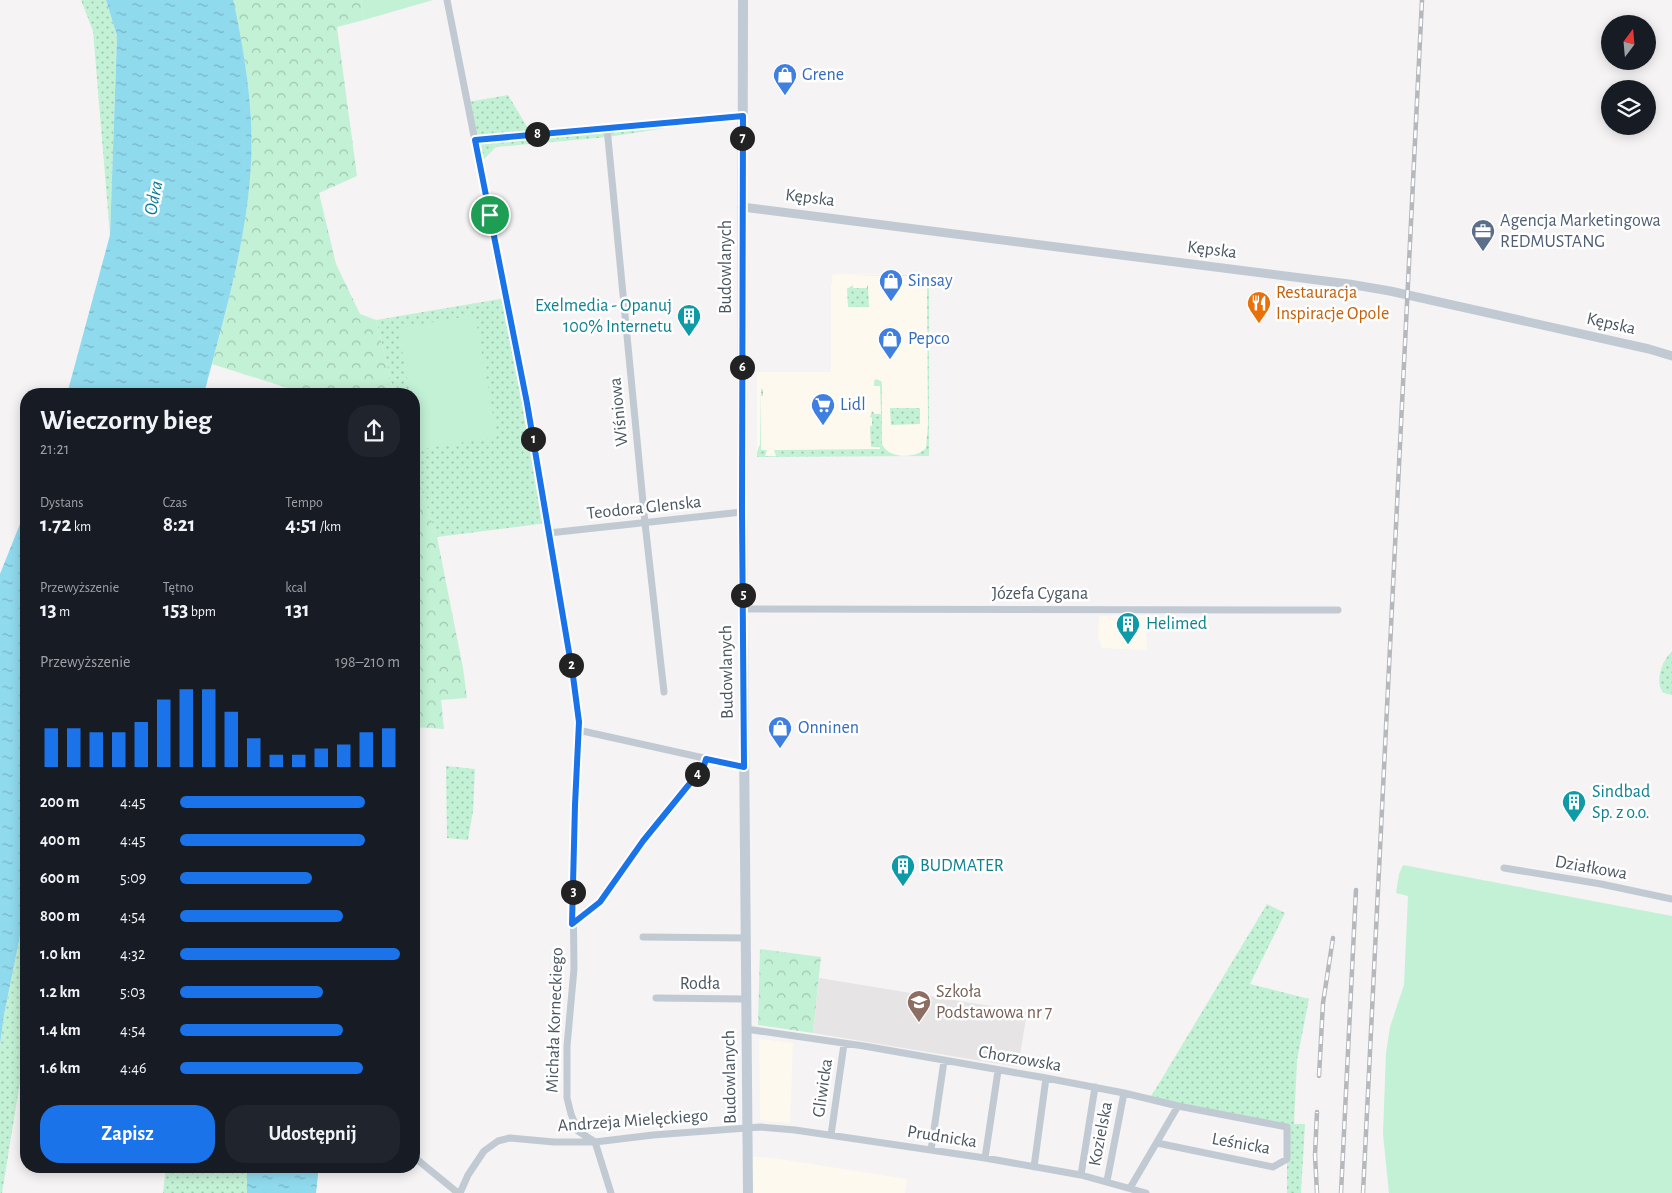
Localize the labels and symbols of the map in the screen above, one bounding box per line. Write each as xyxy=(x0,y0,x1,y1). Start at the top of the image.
north arrow xyxy=(1601,15,1656,70)
shop icon: Grene xyxy=(772,62,798,96)
place label: Grene xyxy=(802,66,844,84)
pin: 8 xyxy=(524,122,550,146)
pin: 7 xyxy=(730,126,754,150)
water label: Odra xyxy=(141,179,167,217)
street label: Kępska xyxy=(784,186,836,210)
pin xyxy=(469,194,511,236)
place label: Agencja Marketingowa REDMUSTANG xyxy=(1500,212,1661,251)
office icon: Agencja Marketingowa REDMUSTANG xyxy=(1470,218,1496,252)
street label: Budowlanych xyxy=(717,220,735,314)
street label: Kępska xyxy=(1186,238,1238,262)
shop icon: Sinsay xyxy=(878,268,904,302)
place label: Sinsay xyxy=(908,272,953,290)
place label: Restauracja Inspiracje Opole xyxy=(1276,284,1389,323)
restaurant icon: Restauracja Inspiracje Opole xyxy=(1246,290,1272,324)
place label: Exelmedia - Opanuj 100% Internetu xyxy=(535,297,672,336)
building icon: Exelmedia - Opanuj 100% Internetu xyxy=(676,303,702,337)
street label: Kępska xyxy=(1585,310,1637,338)
shop icon: Pepco xyxy=(877,326,903,360)
place label: Pepco xyxy=(908,330,950,348)
pin: 6 xyxy=(730,354,754,380)
street label: Wiśniowa xyxy=(606,377,632,447)
supermarket icon: Lidl xyxy=(810,392,836,426)
place label: Lidl xyxy=(840,396,866,414)
pin: 1 xyxy=(520,426,546,452)
street label: Teodora Glenska xyxy=(586,493,702,523)
pin: 5 xyxy=(730,582,756,608)
street label: Józefa Cygana xyxy=(992,585,1088,603)
building icon: Helimed xyxy=(1115,611,1141,645)
place label: Helimed xyxy=(1146,615,1207,633)
street label: Budowlanych xyxy=(717,625,737,719)
pin: 2 xyxy=(558,652,584,678)
shop icon: Onninen xyxy=(767,715,793,749)
place label: Onninen xyxy=(798,719,859,737)
pin: 4 xyxy=(684,762,710,786)
place label: Sindbad Sp. z o.o. xyxy=(1592,783,1650,822)
building icon: Sindbad Sp. z o.o. xyxy=(1561,789,1587,823)
building icon: BUDMATER xyxy=(890,853,916,887)
street label: Działkowa xyxy=(1553,853,1629,883)
place label: BUDMATER xyxy=(920,857,1004,875)
pin: 3 xyxy=(560,880,586,904)
street label: Michała Korneckiego xyxy=(543,947,567,1093)
street label: Rodła xyxy=(680,975,720,993)
place label: Szkoła Podstawowa nr 7 xyxy=(936,983,1052,1022)
school or university icon: Szkoła Podstawowa nr 7 xyxy=(906,989,932,1023)
street label: Budowlanych xyxy=(720,1030,740,1124)
street label: Chorzowska xyxy=(977,1043,1063,1075)
street label: Gliwicka xyxy=(810,1058,836,1118)
street label: Kozielska xyxy=(1086,1100,1116,1168)
street label: Andrzeja Mielęckiego xyxy=(557,1107,709,1135)
street label: Prudnicka xyxy=(906,1123,978,1151)
street label: Leśnicka xyxy=(1210,1130,1272,1158)

